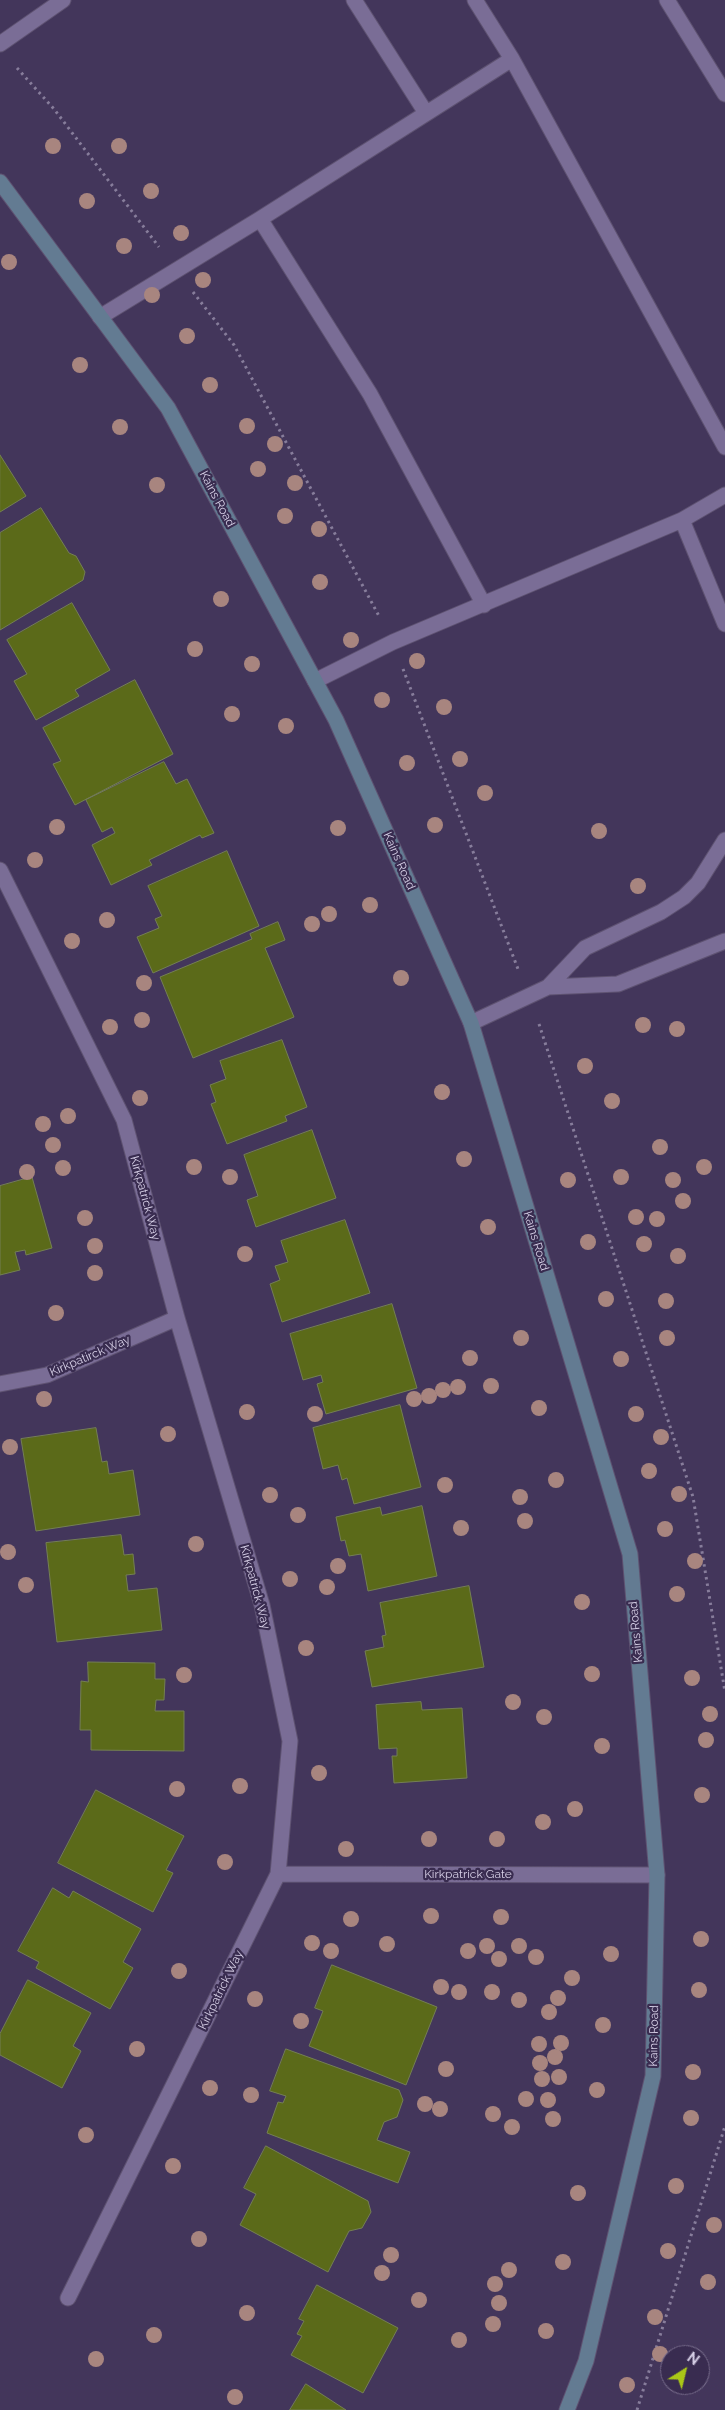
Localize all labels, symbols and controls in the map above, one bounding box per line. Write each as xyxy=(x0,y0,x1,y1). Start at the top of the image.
street label: Kains Road xyxy=(196,468,238,530)
street label: Kains Road xyxy=(380,830,418,892)
street label: Kirkpatrick Way xyxy=(127,1154,163,1242)
street label: Kains Road xyxy=(520,1209,552,1273)
street label: Kirkpatirck Way xyxy=(47,1333,133,1379)
street label: Kirkpatrick Way xyxy=(237,1543,273,1631)
street label: Kains Road xyxy=(626,1601,646,1663)
street label: Kirkpatrick Gate xyxy=(424,1867,512,1881)
street label: Kirkpatrick Way xyxy=(196,1948,246,2032)
street label: Kains Road xyxy=(646,2005,662,2067)
north arrow xyxy=(660,2345,710,2395)
text: N xyxy=(684,2349,702,2368)

